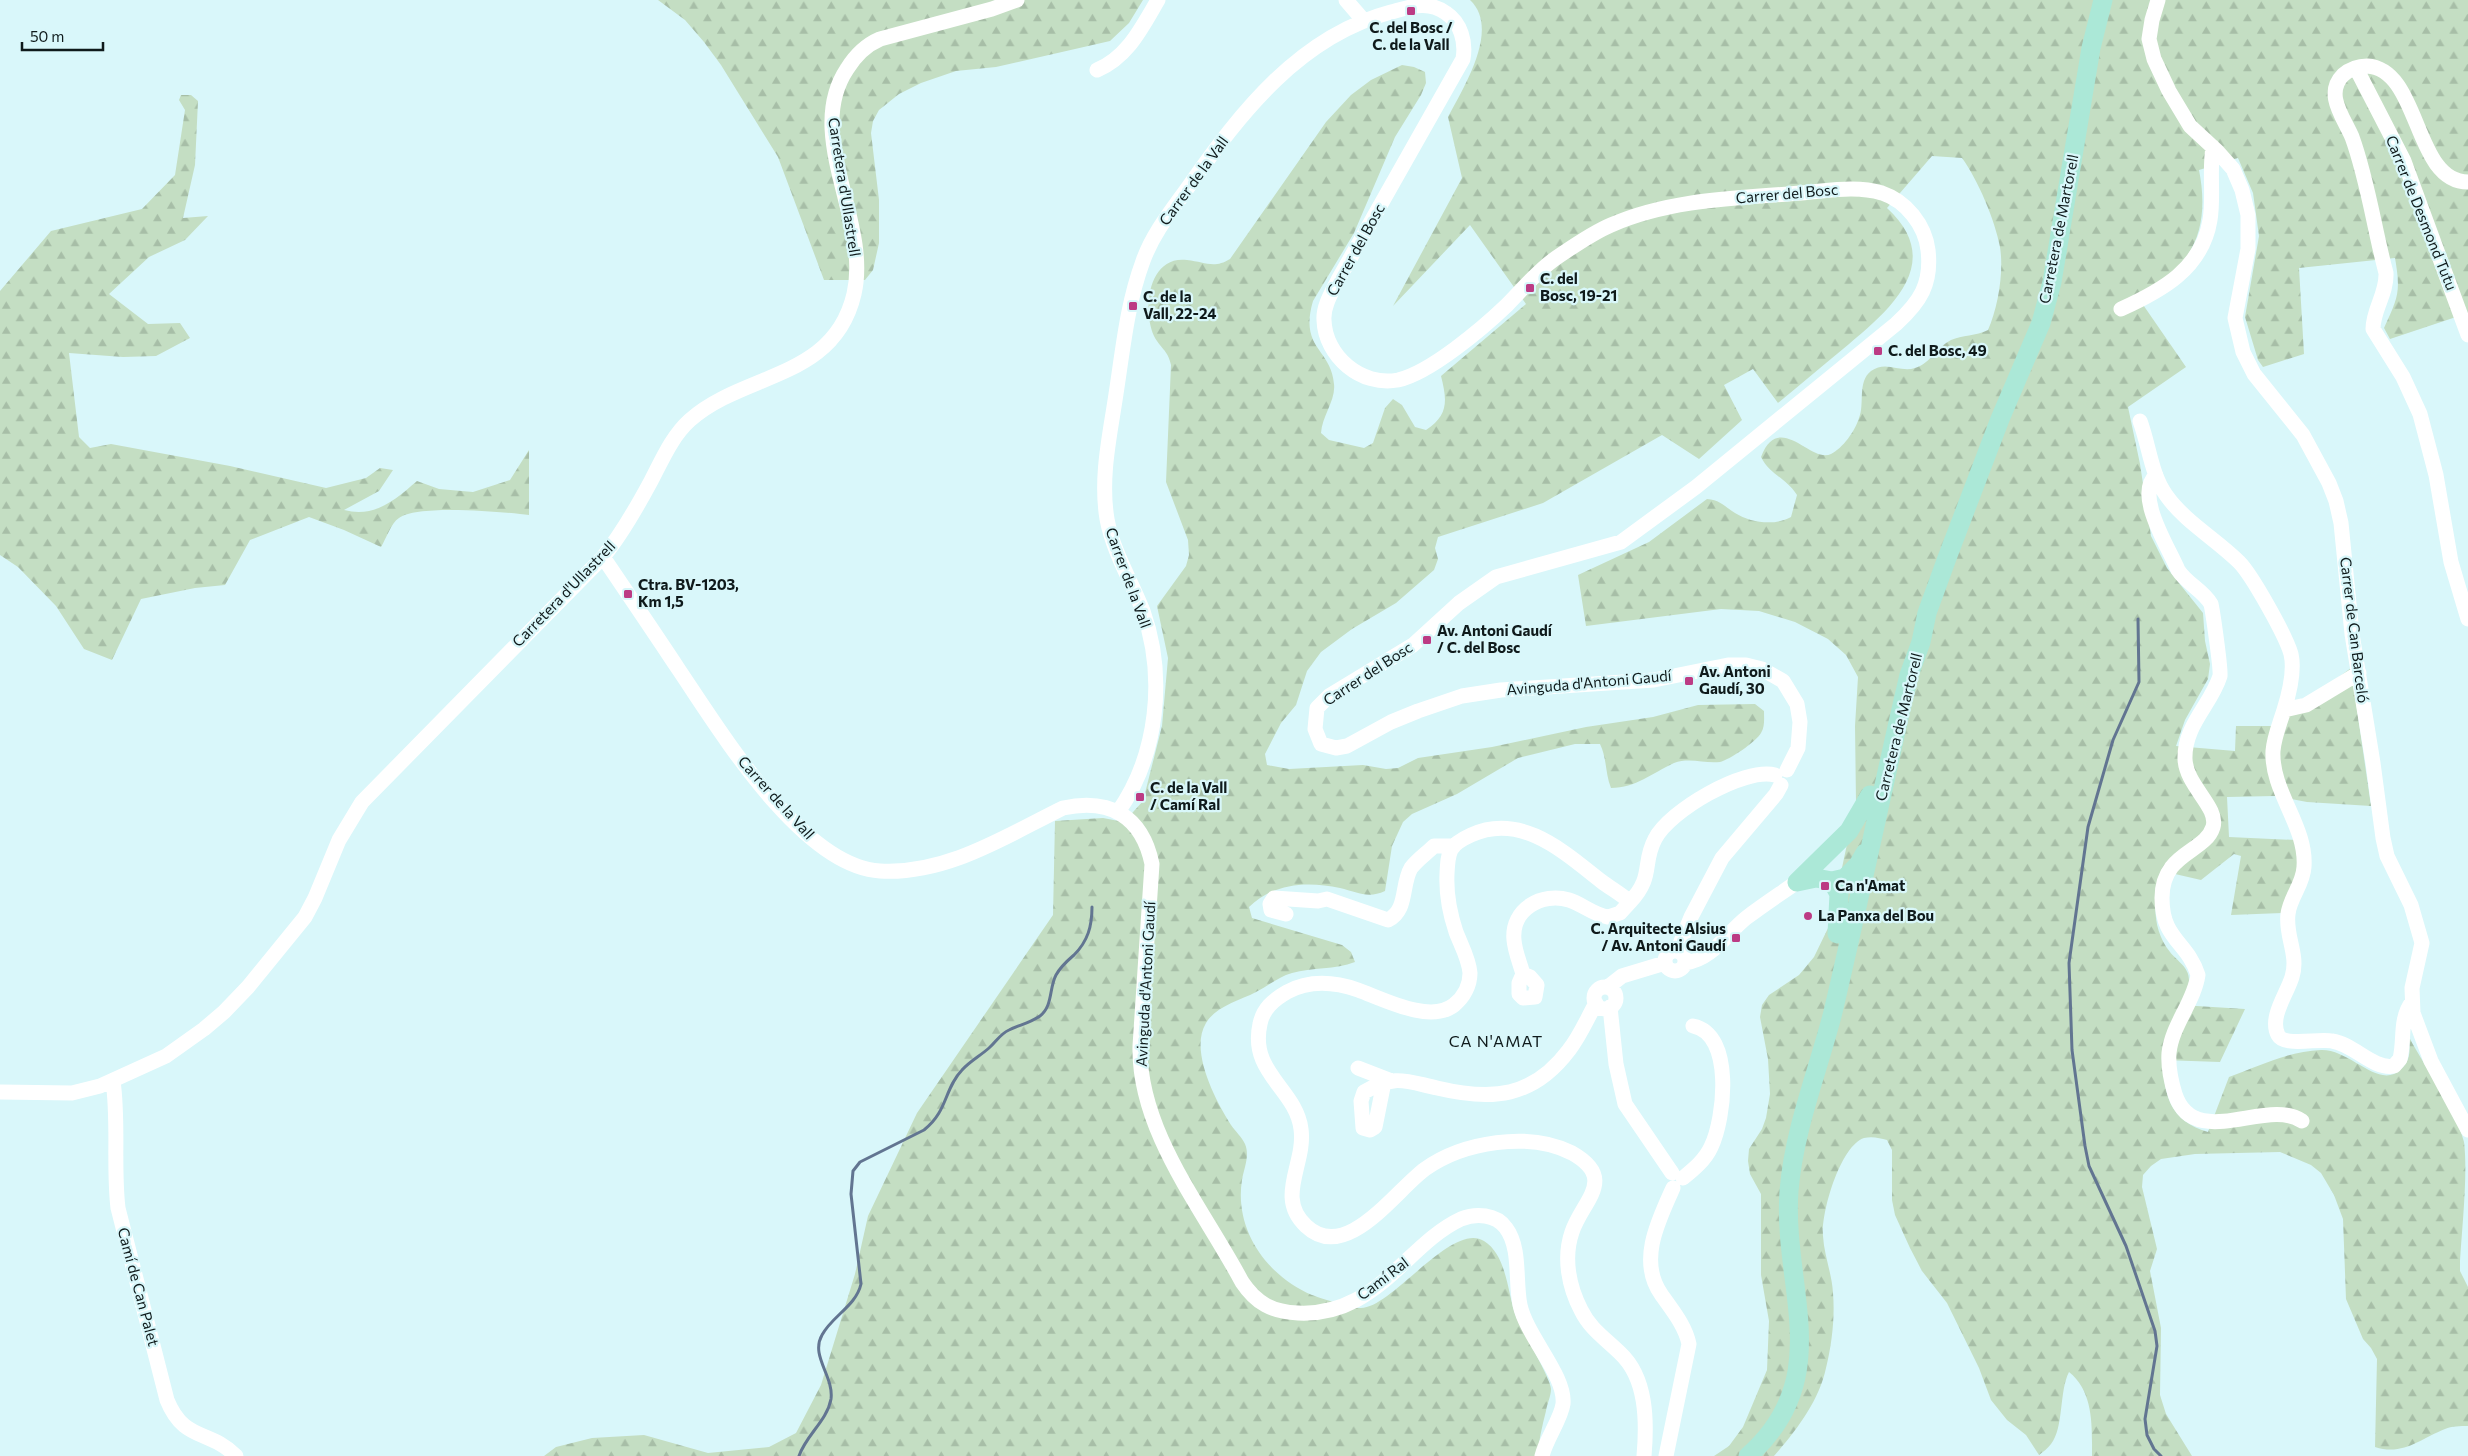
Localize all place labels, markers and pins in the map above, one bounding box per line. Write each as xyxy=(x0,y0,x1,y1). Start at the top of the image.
marker: C. del Bosc / C. de la Vall xyxy=(1405,5,1417,17)
place label: C. del Bosc / C. de la Vall xyxy=(1369,18,1453,53)
place label: C. del Bosc, 19-21 xyxy=(1540,269,1617,304)
marker: C. del Bosc, 19-21 xyxy=(1524,282,1536,294)
place label: C. de la Vall, 22-24 xyxy=(1143,287,1217,322)
marker: C. de la Vall, 22-24 xyxy=(1127,300,1139,312)
place label: C. del Bosc, 49 xyxy=(1888,341,1987,359)
marker: C. del Bosc, 49 xyxy=(1872,345,1884,357)
place label: Ctra. BV-1203, Km 1,5 xyxy=(638,575,739,610)
marker: Ctra. BV-1203, Km 1,5 xyxy=(622,588,634,600)
place label: Av. Antoni Gaudí / C. del Bosc xyxy=(1437,621,1553,656)
marker: Av. Antoni Gaudí / C. del Bosc xyxy=(1421,634,1433,646)
place label: Av. Antoni Gaudí, 30 xyxy=(1699,662,1771,697)
marker: Av. Antoni Gaudí, 30 xyxy=(1683,675,1695,687)
place label: C. de la Vall / Camí Ral xyxy=(1150,778,1227,813)
marker: C. de la Vall / Camí Ral xyxy=(1134,791,1146,803)
place label: Ca n'Amat xyxy=(1835,876,1905,894)
marker: Ca n'Amat xyxy=(1819,880,1831,892)
place label: La Panxa del Bou xyxy=(1818,906,1934,924)
marker: La Panxa del Bou xyxy=(1802,910,1814,922)
place label: C. Arquitecte Alsius / Av. Antoni Gaudí xyxy=(1591,919,1727,954)
marker: C. Arquitecte Alsius / Av. Antoni Gaudí xyxy=(1730,932,1742,944)

